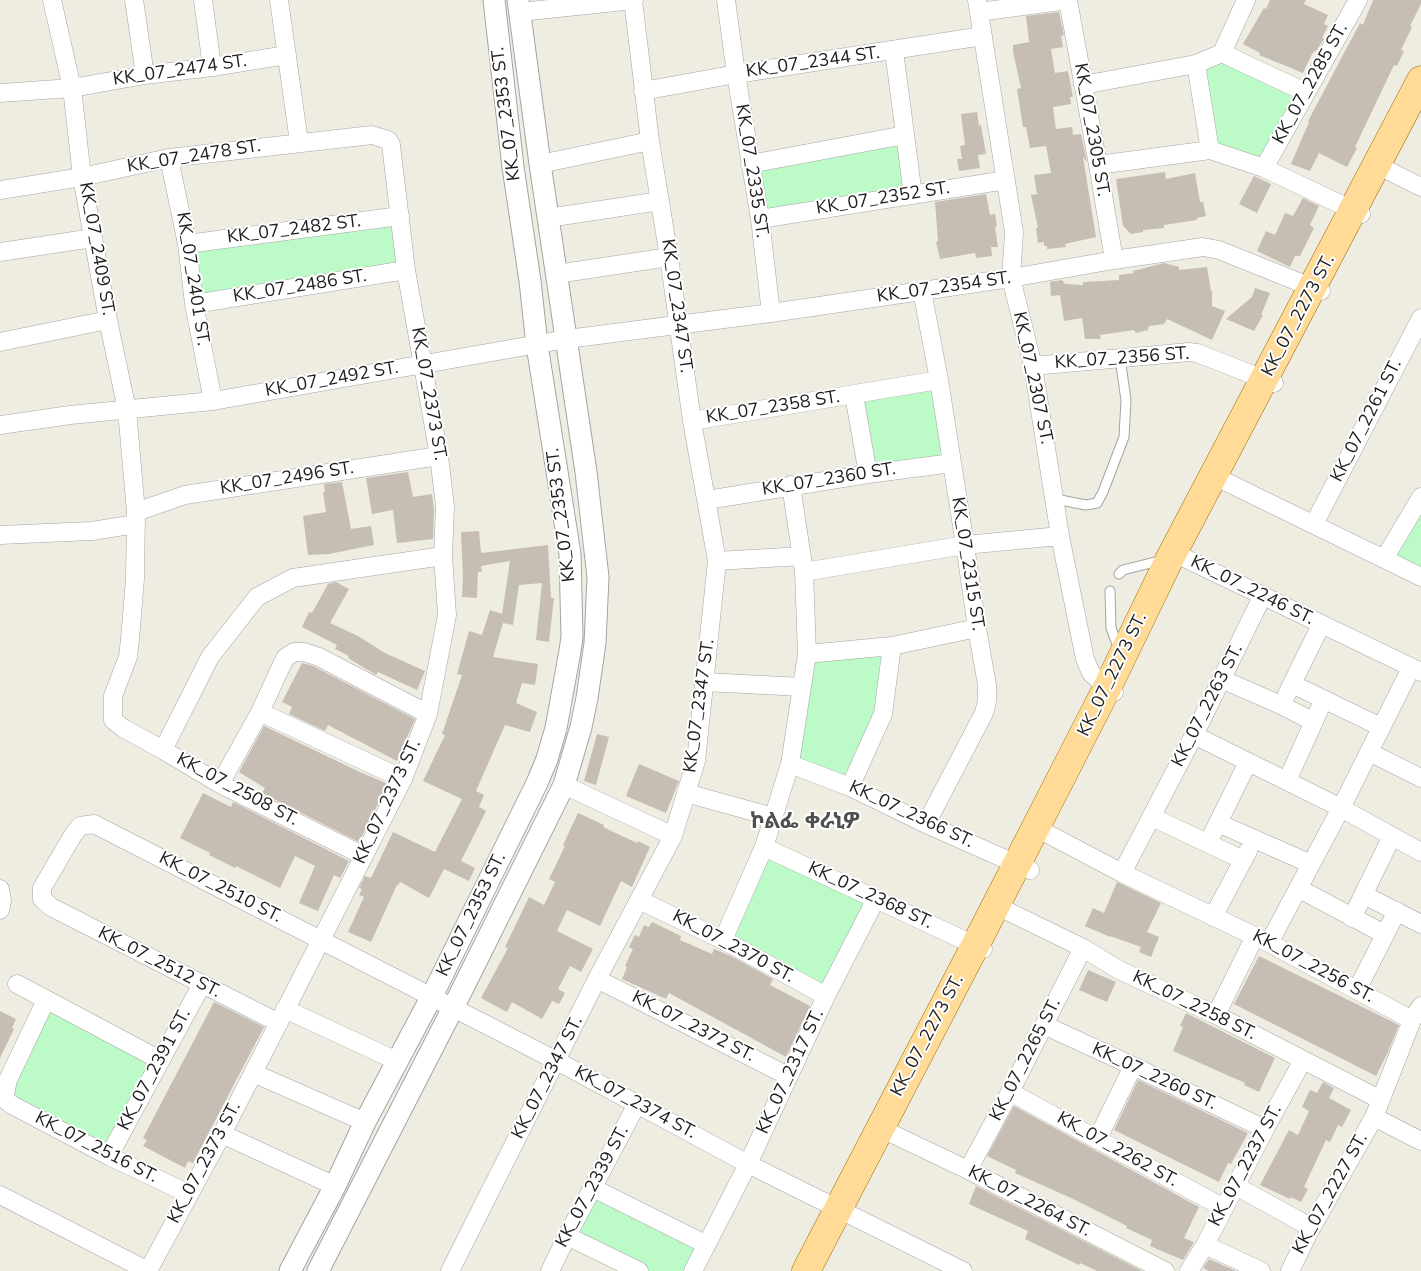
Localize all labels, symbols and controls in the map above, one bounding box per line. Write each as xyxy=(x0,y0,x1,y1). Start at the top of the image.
street label: KK_07_2285 ST. xyxy=(1269,20,1353,148)
street label: KK_07_2344 ST. xyxy=(745,43,881,83)
street label: KK_07_2353 ST. xyxy=(488,46,526,182)
street label: KK_07_2474 ST. xyxy=(112,51,248,91)
street label: KK_07_2305 ST. xyxy=(1069,62,1113,198)
street label: KK_07_2335 ST. xyxy=(730,103,772,239)
street label: KK_07_2478 ST. xyxy=(126,136,262,178)
street label: KK_07_2352 ST. xyxy=(815,178,951,220)
street label: KK_07_2409 ST. xyxy=(74,181,118,317)
street label: KK_07_2401 ST. xyxy=(171,211,213,347)
street label: KK_07_2482 ST. xyxy=(226,211,362,249)
street label: KK_07_2347 ST. xyxy=(656,238,696,374)
street label: KK_07_2273 ST. xyxy=(1258,251,1340,381)
street label: KK_07_2486 ST. xyxy=(232,266,368,308)
street label: KK_07_2354 ST. xyxy=(876,268,1012,308)
street label: KK_07_2307 ST. xyxy=(1007,310,1057,446)
street label: KK_07_2373 ST. xyxy=(406,326,450,462)
street label: KK_07_2356 ST. xyxy=(1054,344,1190,374)
street label: KK_07_2261 ST. xyxy=(1327,356,1407,486)
street label: KK_07_2492 ST. xyxy=(264,358,400,402)
street label: KK_07_2358 ST. xyxy=(705,387,841,429)
street label: KK_07_2353 ST. xyxy=(543,447,581,583)
street label: KK_07_2496 ST. xyxy=(219,458,355,500)
street label: KK_07_2360 ST. xyxy=(761,459,897,501)
street label: KK_07_2315 ST. xyxy=(946,496,988,632)
street label: KK_07_2246 ST. xyxy=(1187,552,1317,630)
street label: KK_07_2273 ST. xyxy=(1074,610,1152,740)
street label: KK_07_2347 ST. xyxy=(680,638,720,774)
street label: KK_07_2263 ST. xyxy=(1168,641,1248,771)
street label: KK_07_2373 ST. xyxy=(350,736,426,868)
street label: KK_07_2508 ST. xyxy=(172,749,302,831)
street label: KK_07_2366 ST. xyxy=(845,777,977,853)
district label: ኮልፌ ቀራኒዎ xyxy=(750,810,860,836)
street label: KK_07_2510 ST. xyxy=(155,848,285,928)
street label: KK_07_2353 ST. xyxy=(433,850,511,980)
street label: KK_07_2368 ST. xyxy=(804,858,936,934)
street label: KK_07_2370 ST. xyxy=(668,906,798,988)
street label: KK_07_2512 ST. xyxy=(94,923,224,1003)
street label: KK_07_2256 ST. xyxy=(1248,926,1378,1008)
street label: KK_07_2258 ST. xyxy=(1129,967,1259,1045)
street label: KK_07_2273 ST. xyxy=(887,971,969,1101)
street label: KK_07_2372 ST. xyxy=(628,987,758,1067)
street label: KK_07_2265 ST. xyxy=(986,995,1066,1125)
street label: KK_07_2391 ST. xyxy=(114,1005,196,1135)
street label: KK_07_2317 ST. xyxy=(753,1006,829,1138)
street label: KK_07_2347 ST. xyxy=(508,1013,588,1143)
street label: KK_07_2260 ST. xyxy=(1088,1039,1220,1115)
street label: KK_07_2374 ST. xyxy=(570,1062,700,1144)
street label: KK_07_2373 ST. xyxy=(164,1098,246,1228)
street label: KK_07_2237 ST. xyxy=(1205,1101,1287,1231)
street label: KK_07_2516 ST. xyxy=(31,1108,161,1188)
street label: KK_07_2262 ST. xyxy=(1053,1108,1181,1192)
street label: KK_07_2339 ST. xyxy=(552,1122,634,1252)
street label: KK_07_2227 ST. xyxy=(1289,1130,1373,1258)
street label: KK_07_2264 ST. xyxy=(964,1162,1094,1242)

